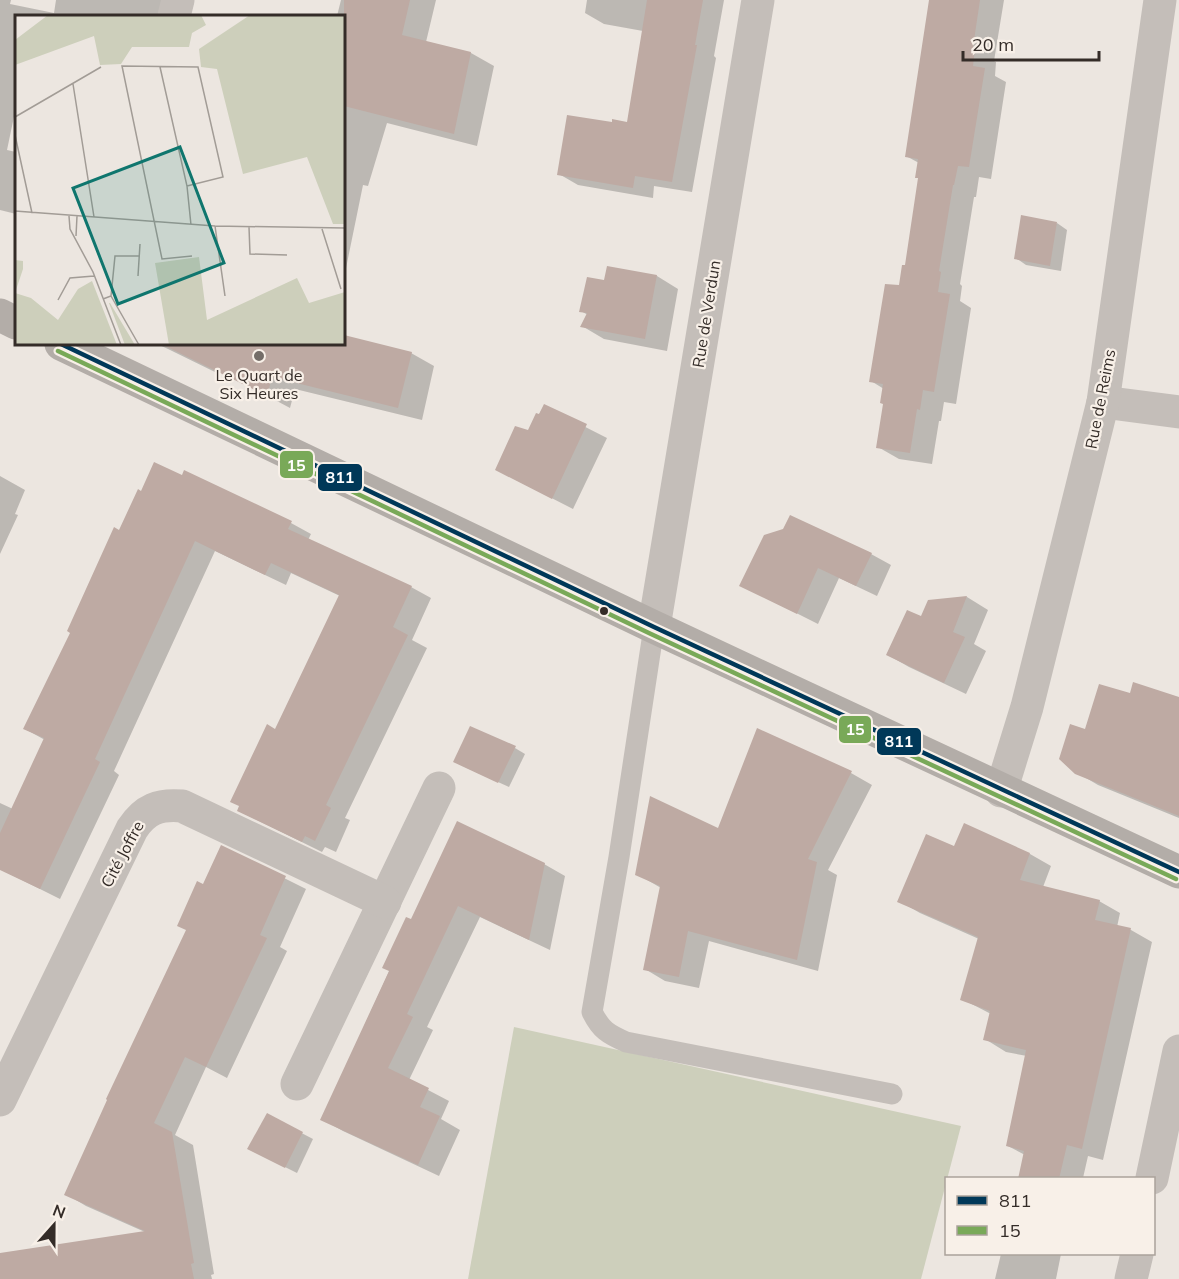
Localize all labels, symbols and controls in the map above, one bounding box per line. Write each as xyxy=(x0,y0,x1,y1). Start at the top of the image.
inset map xyxy=(15,15,345,345)
scale bar xyxy=(963,24,1100,62)
text: 20 m xyxy=(972,33,1014,56)
street label: Rue de Verdun xyxy=(688,259,724,369)
street label: Rue de Reims xyxy=(1081,347,1119,451)
marker: Le Quart de Six Heures xyxy=(252,349,266,363)
place label: Le Quart de Six Heures xyxy=(215,365,303,403)
line badge: 15 xyxy=(279,450,314,479)
text: 15 xyxy=(286,455,306,475)
line badge: 811 xyxy=(317,463,363,492)
text: 811 xyxy=(326,467,354,487)
unlabelled marker xyxy=(598,605,610,617)
line badge: 15 xyxy=(838,715,872,744)
text: 15 xyxy=(845,719,865,739)
line badge: 811 xyxy=(876,727,922,756)
text: 811 xyxy=(885,731,913,751)
street label: Cité Joffre xyxy=(96,817,148,891)
legend xyxy=(945,1177,1155,1255)
text: 811 xyxy=(999,1189,1031,1212)
north arrow xyxy=(24,1195,84,1255)
text: N xyxy=(50,1199,69,1222)
text: 15 xyxy=(999,1219,1021,1242)

